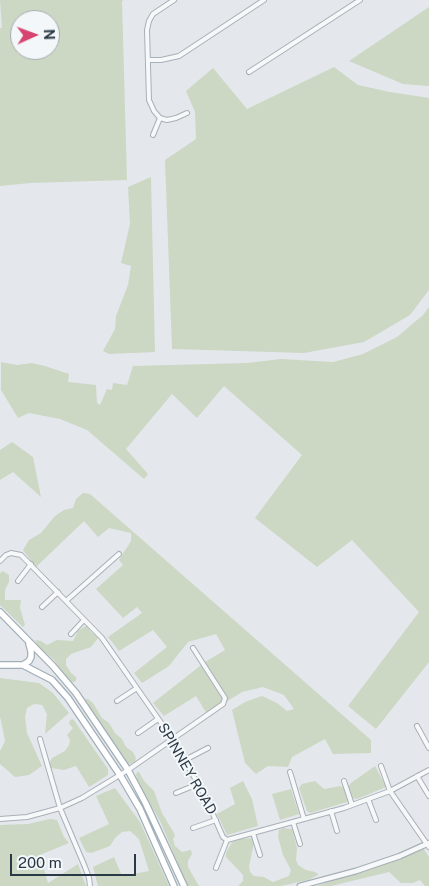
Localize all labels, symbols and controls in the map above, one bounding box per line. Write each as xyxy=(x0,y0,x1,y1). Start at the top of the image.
north arrow xyxy=(10,10,60,60)
text: N xyxy=(41,29,57,40)
street label: SPINNEY ROAD xyxy=(154,720,220,818)
scale bar xyxy=(12,844,139,876)
text: 200 m xyxy=(18,854,62,871)

